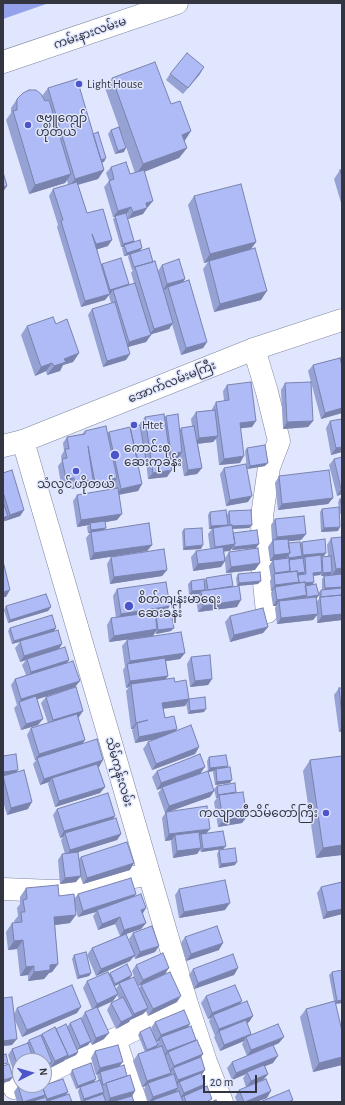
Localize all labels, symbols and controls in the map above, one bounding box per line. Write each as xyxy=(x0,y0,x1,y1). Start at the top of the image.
street label: ကမ်းနားလမ်းမ xyxy=(52,14,128,52)
place label: Light House xyxy=(87,77,143,91)
marker: Light House xyxy=(74,79,84,89)
place label: ဇဗ္မူကျော် ဟိုတယ် xyxy=(36,111,87,139)
marker: ဇဗ္မူကျော် ဟိုတယ် xyxy=(23,120,33,130)
street label: အောက်လမ်းမကြီး xyxy=(126,358,218,406)
place label: Htet xyxy=(142,418,163,432)
marker: Htet xyxy=(129,420,139,430)
place label: ကောင်းစု ဆေးကုခန်း xyxy=(124,441,182,469)
marker: ကောင်းစု ဆေးကုခန်း xyxy=(109,449,121,461)
marker: သံလွင် ဟိုတယ် xyxy=(71,466,81,476)
place label: သံလွင် ဟိုတယ် xyxy=(37,477,115,491)
place label: စိတ်ကျန်းမာရေး ဆေးခန်း xyxy=(138,592,221,620)
marker: စိတ်ကျန်းမာရေး ဆေးခန်း xyxy=(123,600,135,612)
street label: သိမ်ကုန်းလမ်း xyxy=(102,735,136,809)
place label: ကလျာဏီသိမ်တော်ကြီး xyxy=(199,806,318,820)
marker: ကလျာဏီသိမ်တော်ကြီး xyxy=(321,808,331,818)
north arrow xyxy=(12,1053,52,1093)
text: N xyxy=(38,1067,49,1076)
scale bar xyxy=(205,1067,259,1093)
text: 20 m xyxy=(210,1076,233,1088)

